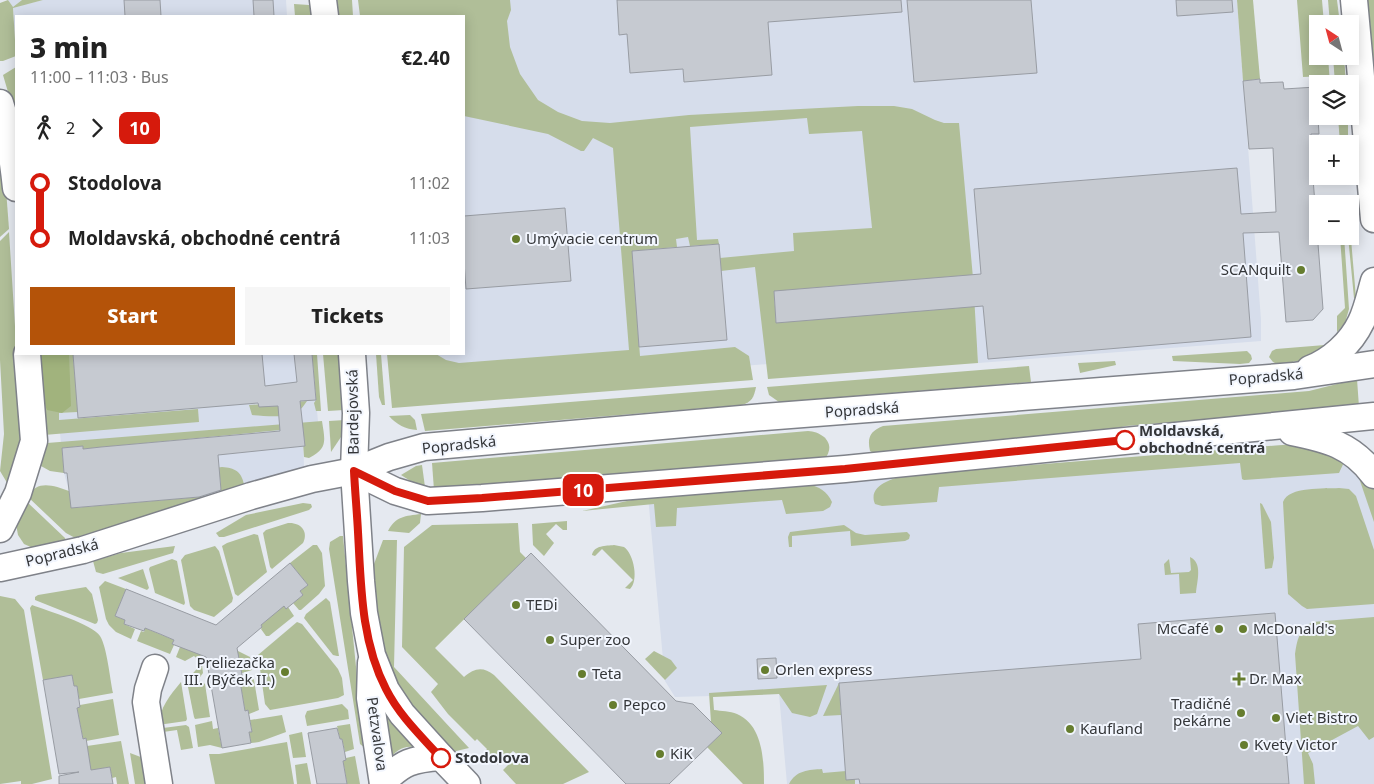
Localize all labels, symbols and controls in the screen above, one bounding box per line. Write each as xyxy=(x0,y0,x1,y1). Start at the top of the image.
north arrow xyxy=(1309,15,1359,65)
map controls xyxy=(1309,15,1359,245)
text: 3 min xyxy=(30,28,108,66)
text: €2.40 xyxy=(401,45,450,71)
text: 11:00 – 11:03 · Bus xyxy=(30,66,169,88)
button: layers xyxy=(1309,75,1359,125)
icon: walk xyxy=(30,114,58,142)
icon: forward xyxy=(83,114,111,142)
text: 10 xyxy=(129,116,150,140)
text: 2 xyxy=(66,117,75,139)
button: + xyxy=(1309,135,1359,185)
text: Stodolova xyxy=(68,170,162,196)
text: 11:02 xyxy=(409,172,450,194)
button: − xyxy=(1309,195,1359,245)
text: Moldavská, obchodné centrá xyxy=(68,225,341,251)
text: 11:03 xyxy=(409,227,450,249)
place label: Umývacie centrum xyxy=(526,228,658,248)
marker: Umývacie centrum xyxy=(510,233,522,245)
place label: SCANquilt xyxy=(1221,259,1292,279)
marker: SCANquilt xyxy=(1295,264,1307,276)
button: Start xyxy=(30,287,235,345)
button: Tickets xyxy=(245,287,450,345)
street label: Popradská xyxy=(1228,363,1304,389)
street label: Bardejovská xyxy=(341,369,363,455)
street label: Popradská xyxy=(824,396,900,422)
place label: Moldavská, obchodné centrá xyxy=(1139,420,1265,457)
street label: Popradská xyxy=(421,430,497,458)
marker: Moldavská, obchodné centrá xyxy=(1115,430,1135,450)
line badge: 10 xyxy=(560,474,606,506)
text: 10 xyxy=(573,478,593,502)
street label: Popradská xyxy=(23,533,100,571)
place label: TEDi xyxy=(526,594,558,614)
marker: TEDi xyxy=(510,599,522,611)
place label: McCafé xyxy=(1157,618,1209,638)
place label: McDonald's xyxy=(1253,618,1335,638)
marker: McCafé xyxy=(1213,623,1225,635)
marker: McDonald's xyxy=(1237,623,1249,635)
place label: Super zoo xyxy=(560,629,631,649)
marker: Super zoo xyxy=(544,634,556,646)
place label: Preliezačka III. (Býček II.) xyxy=(184,652,275,689)
place label: Orlen express xyxy=(775,659,872,679)
place label: Teta xyxy=(592,663,622,683)
marker: Orlen express xyxy=(759,664,771,676)
marker: Preliezačka III. (Býček II.) xyxy=(279,666,291,678)
marker: Teta xyxy=(576,668,588,680)
place label: Dr. Max xyxy=(1249,668,1302,688)
marker: Dr. Max xyxy=(1233,673,1245,685)
place label: Tradičné pekárne xyxy=(1171,693,1231,730)
place label: Pepco xyxy=(623,694,666,714)
street label: Petzvalova xyxy=(363,695,393,772)
marker: Pepco xyxy=(607,699,619,711)
marker: Tradičné pekárne xyxy=(1235,707,1247,719)
place label: Viet Bistro xyxy=(1286,707,1358,727)
marker: Viet Bistro xyxy=(1270,712,1282,724)
place label: Kaufland xyxy=(1080,718,1143,738)
marker: Kaufland xyxy=(1064,723,1076,735)
place label: Kvety Victor xyxy=(1254,734,1337,754)
marker: Kvety Victor xyxy=(1238,739,1250,751)
place label: KiK xyxy=(670,743,693,763)
place label: Stodolova xyxy=(455,747,529,767)
marker: Stodolova xyxy=(431,748,451,768)
marker: KiK xyxy=(654,748,666,760)

